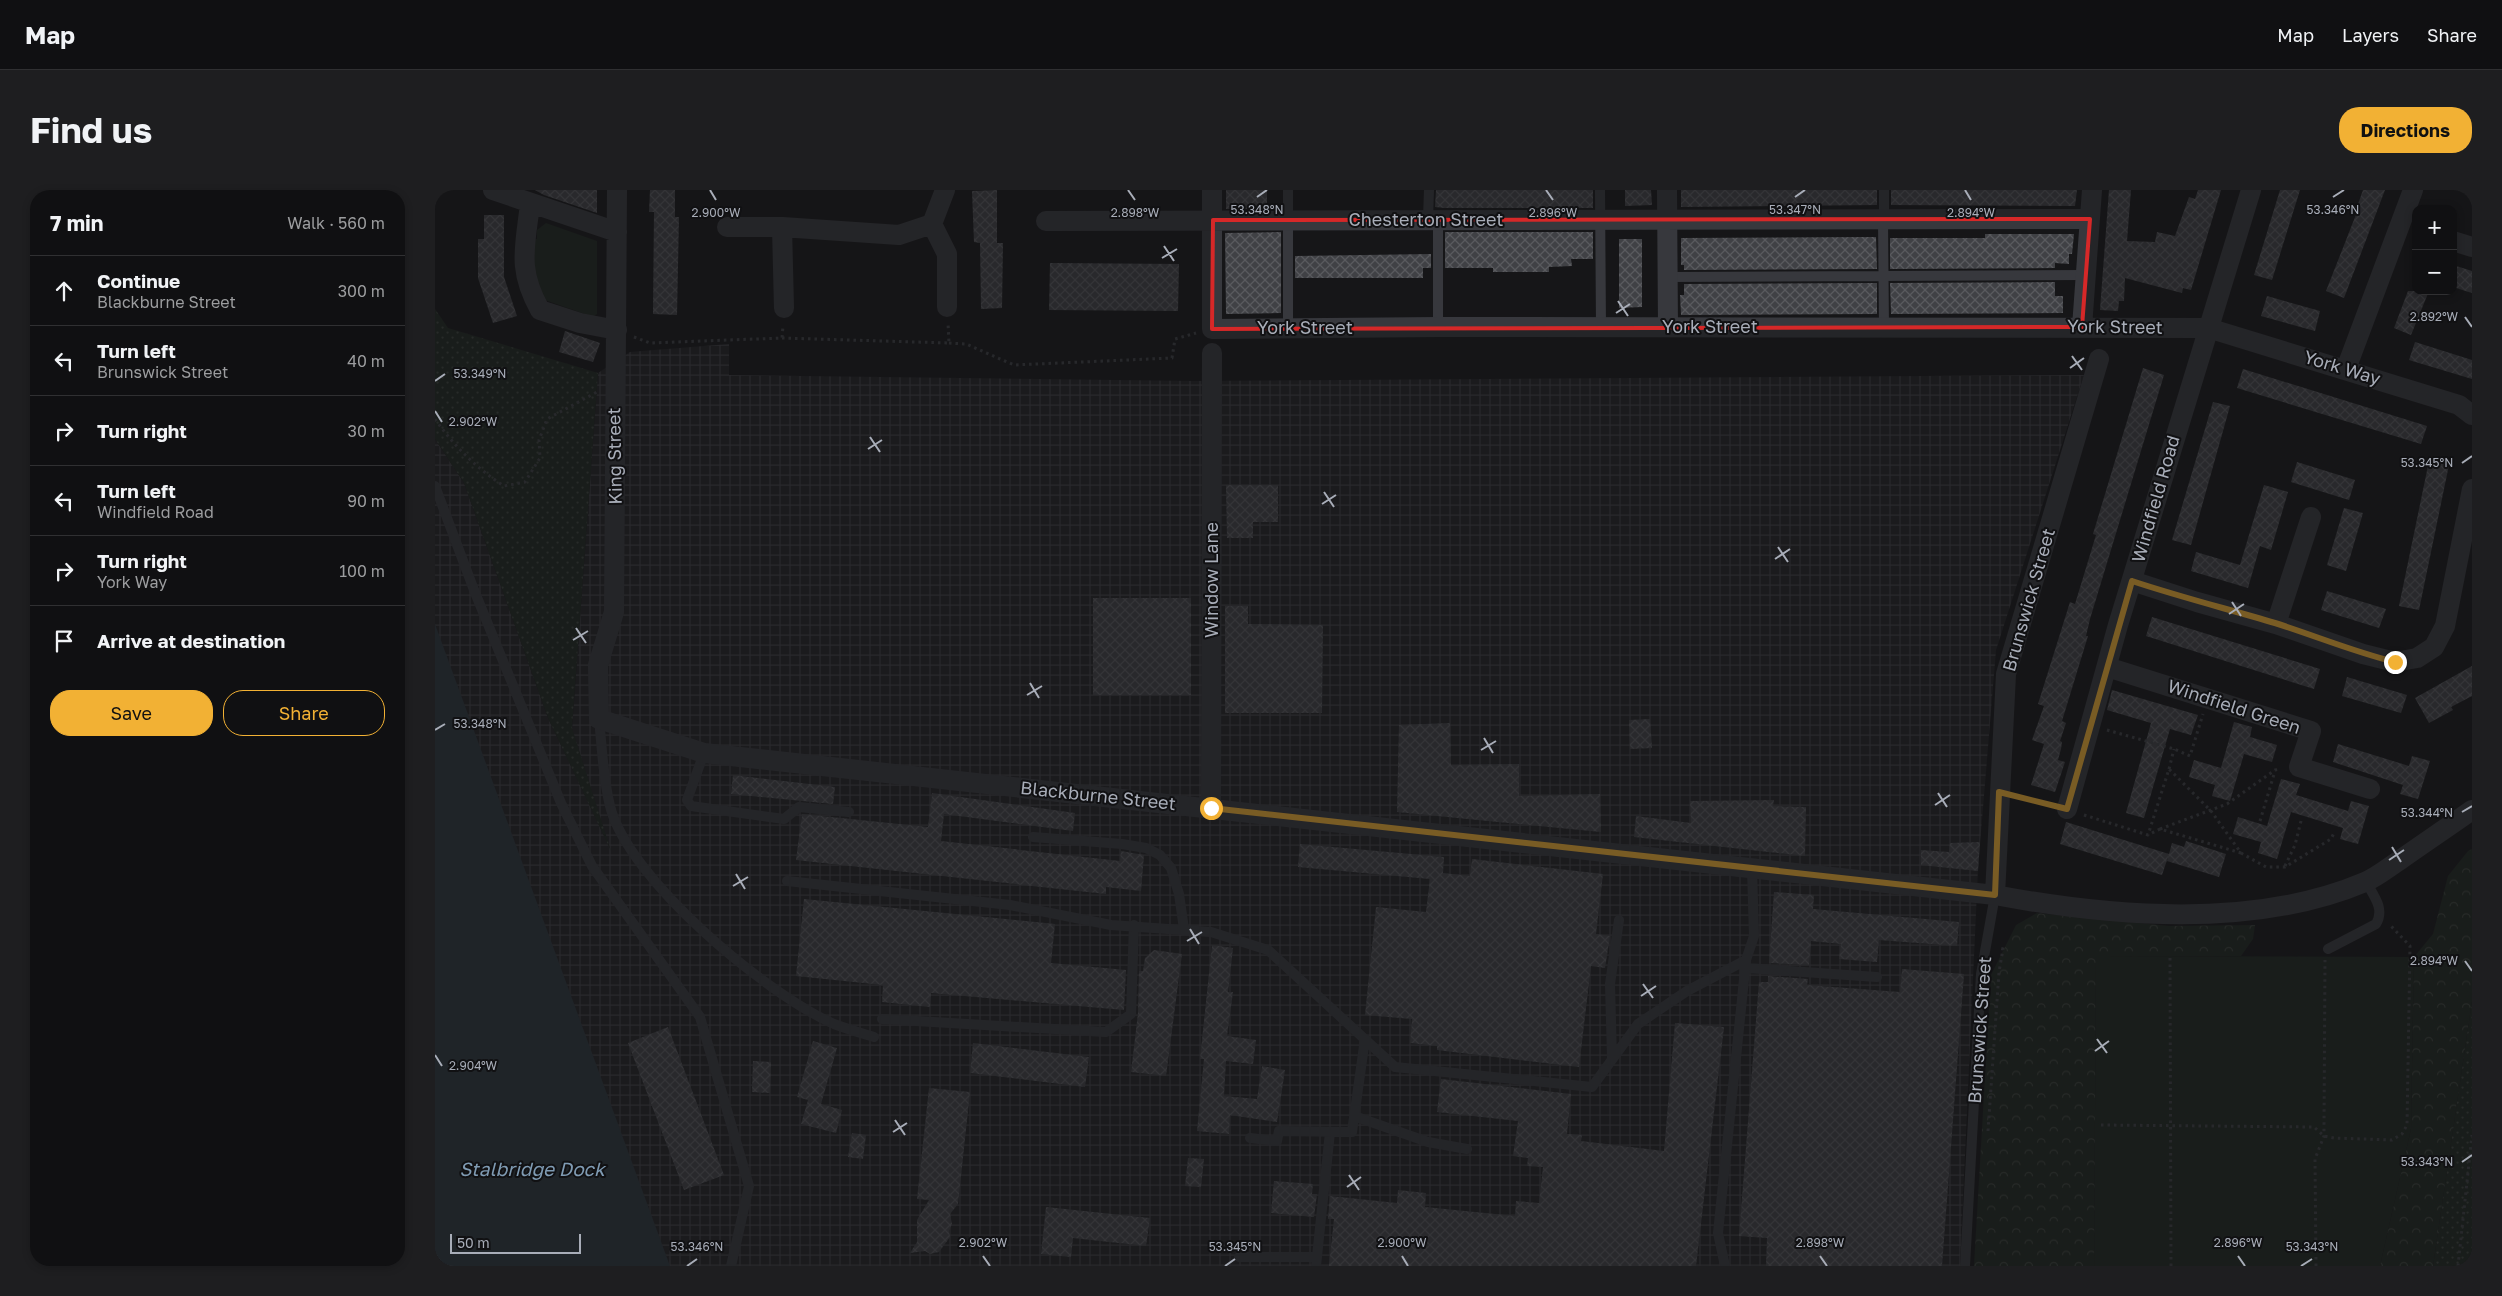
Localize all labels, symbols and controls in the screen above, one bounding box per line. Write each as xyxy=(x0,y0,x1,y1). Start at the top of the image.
text: Map xyxy=(25,20,75,49)
text: Map xyxy=(2277,24,2314,46)
text: Layers xyxy=(2342,24,2399,46)
text: Share xyxy=(2427,24,2477,46)
button: Directions xyxy=(2339,107,2472,153)
text: Find us xyxy=(30,109,152,151)
text: 53.348°N xyxy=(1230,202,1284,217)
text: 53.347°N xyxy=(1769,202,1821,217)
text: 53.346°N xyxy=(2307,202,2359,217)
text: 2.900°W xyxy=(692,205,741,220)
text: 2.898°W xyxy=(1111,205,1160,220)
text: 2.896°W xyxy=(1529,205,1578,220)
text: 2.894°W xyxy=(1947,205,1996,220)
map controls xyxy=(2412,205,2457,295)
button: + xyxy=(2412,205,2457,250)
street label: Chesterton Street xyxy=(1348,208,1504,230)
text: 7 min xyxy=(50,210,104,236)
text: Walk · 560 m xyxy=(287,213,385,233)
button: − xyxy=(2412,250,2457,295)
text: Continue xyxy=(97,269,180,292)
icon: ahead xyxy=(50,277,78,305)
text: 300 m xyxy=(338,281,385,301)
text: Blackburne Street xyxy=(97,292,236,312)
text: 2.892°W xyxy=(2410,309,2459,324)
street label: York Street xyxy=(2067,314,2163,338)
street label: York Street xyxy=(1662,315,1758,337)
street label: York Street xyxy=(1257,316,1353,338)
text: Turn left xyxy=(97,339,176,362)
street label: York Way xyxy=(2301,345,2383,389)
icon: left xyxy=(50,347,78,375)
text: 40 m xyxy=(347,351,385,371)
text: Brunswick Street xyxy=(97,362,228,382)
text: 53.349°N xyxy=(454,366,506,381)
street label: King Street xyxy=(602,407,626,505)
text: 2.902°W xyxy=(449,414,498,429)
icon: right xyxy=(50,417,78,445)
text: Turn right xyxy=(97,419,187,442)
text: 30 m xyxy=(348,421,385,441)
street label: Windfield Road xyxy=(2126,433,2184,565)
text: 53.345°N xyxy=(2401,455,2453,470)
text: Turn left xyxy=(97,479,176,502)
icon: left xyxy=(50,487,78,515)
text: 90 m xyxy=(347,491,385,511)
text: Windfield Road xyxy=(97,502,214,522)
street label: Window Lane xyxy=(1200,522,1222,638)
street label: Brunswick Street xyxy=(1997,526,2059,674)
text: Turn right xyxy=(97,549,187,572)
icon: right xyxy=(50,557,78,585)
text: 100 m xyxy=(339,561,385,581)
text: York Way xyxy=(97,572,167,592)
icon: arrive xyxy=(50,627,78,655)
text: Arrive at destination xyxy=(97,629,285,652)
route end xyxy=(2384,651,2407,674)
street label: Windfield Green xyxy=(2165,674,2304,738)
button: Save xyxy=(50,690,213,736)
button: Share xyxy=(223,690,385,736)
text: 53.348°N xyxy=(453,716,507,731)
street label: Blackburne Street xyxy=(1019,776,1177,814)
route start xyxy=(1200,797,1223,820)
text: 53.344°N xyxy=(2401,805,2453,820)
text: 2.894°W xyxy=(2410,953,2459,968)
street label: Brunswick Street xyxy=(1963,955,1995,1104)
text: 2.904°W xyxy=(449,1058,498,1073)
text: 53.343°N xyxy=(2401,1154,2453,1169)
water label: Stalbridge Dock xyxy=(459,1157,607,1180)
scale bar xyxy=(450,1231,581,1254)
text: 50 m xyxy=(457,1234,490,1251)
text: 2.902°W xyxy=(959,1235,1008,1250)
text: 2.900°W xyxy=(1378,1235,1427,1250)
text: 2.898°W xyxy=(1796,1235,1845,1250)
text: 2.896°W xyxy=(2214,1235,2263,1250)
text: 53.346°N xyxy=(671,1239,723,1254)
text: 53.345°N xyxy=(1209,1239,1261,1254)
text: 53.343°N xyxy=(2286,1239,2338,1254)

